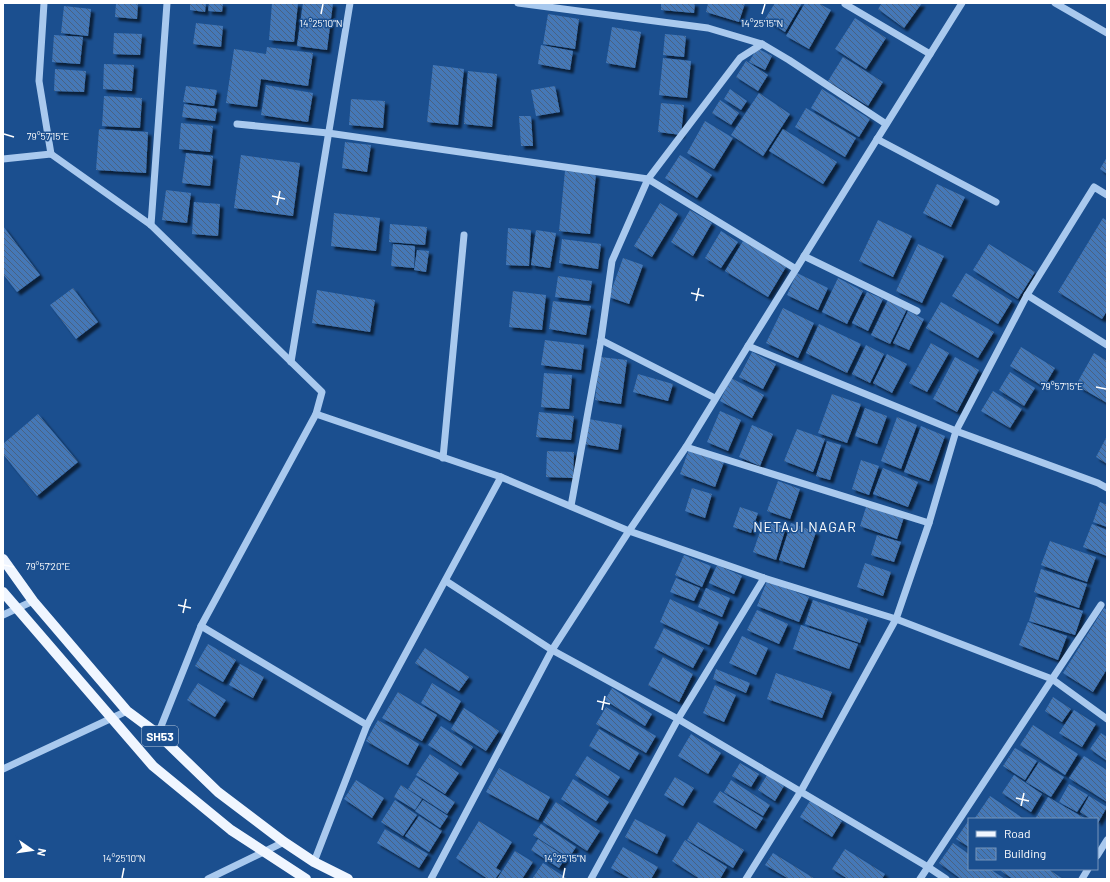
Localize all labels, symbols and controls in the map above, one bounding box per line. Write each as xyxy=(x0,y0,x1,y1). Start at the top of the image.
text: 14°25'10"N xyxy=(299,17,343,29)
text: 14°25'15"N xyxy=(741,17,783,29)
text: 79°57'15"E xyxy=(27,130,69,142)
text: 79°57'15"E xyxy=(1041,380,1083,392)
district label: NETAJI NAGAR xyxy=(753,518,857,535)
text: 79°57'20"E xyxy=(26,560,70,572)
road number: SH53 xyxy=(142,726,178,746)
legend xyxy=(968,818,1098,870)
text: Road xyxy=(1004,826,1031,840)
north arrow xyxy=(12,830,52,870)
text: Building xyxy=(1004,846,1046,860)
text: N xyxy=(35,847,49,857)
text: 14°25'10"N xyxy=(102,852,146,864)
text: 14°25'15"N xyxy=(544,852,586,864)

